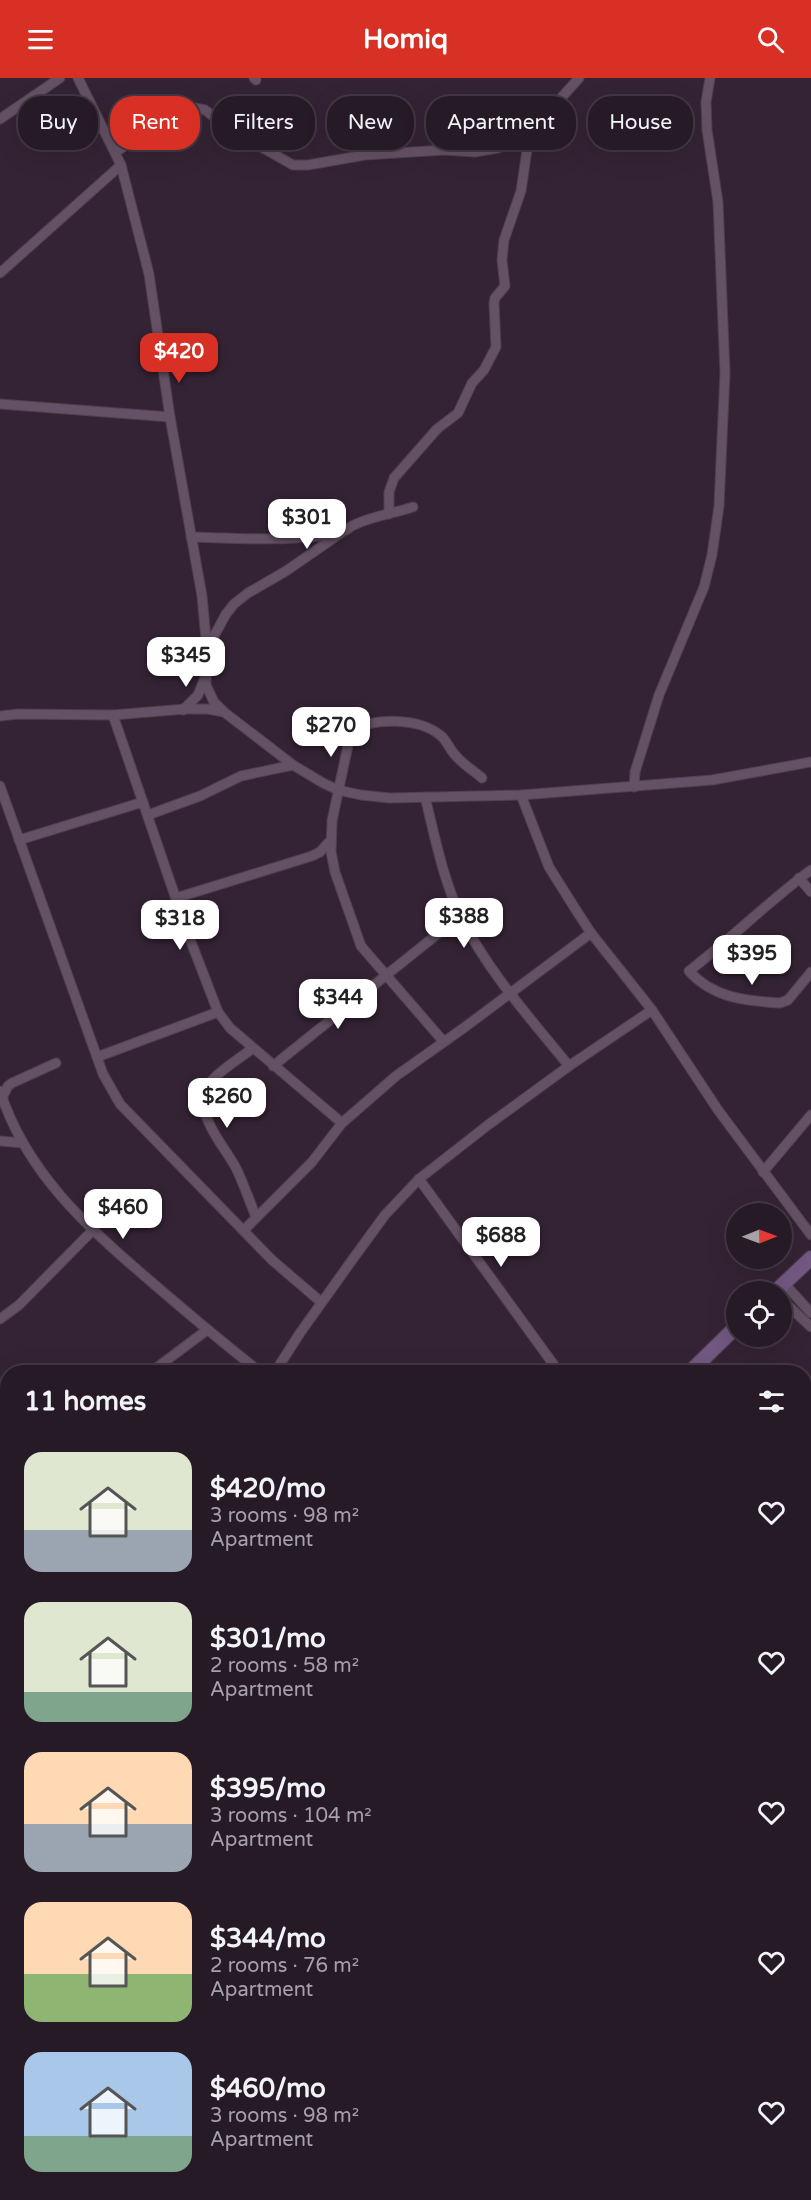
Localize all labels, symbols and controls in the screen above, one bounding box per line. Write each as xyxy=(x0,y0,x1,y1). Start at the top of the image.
icon: menu xyxy=(24,23,57,56)
text: Homiq xyxy=(363,23,448,56)
icon: search xyxy=(754,23,787,56)
chip: Buy xyxy=(18,96,98,150)
chip: Rent xyxy=(110,96,200,150)
chip: Filters xyxy=(212,96,315,150)
chip: New xyxy=(327,96,414,150)
chip: Apartment xyxy=(426,96,576,150)
chip: House xyxy=(588,96,693,150)
pin: $420 xyxy=(143,333,215,384)
text: $420 xyxy=(154,340,204,364)
pin: $301 xyxy=(271,499,343,550)
text: $301 xyxy=(282,506,332,530)
pin: $345 xyxy=(150,637,222,688)
text: $345 xyxy=(161,644,211,668)
pin: $270 xyxy=(295,707,367,758)
text: $270 xyxy=(306,714,356,738)
pin: $388 xyxy=(428,898,500,949)
pin: $318 xyxy=(144,900,216,951)
text: $388 xyxy=(439,905,489,929)
text: $318 xyxy=(155,907,205,931)
pin: $395 xyxy=(716,935,788,986)
text: $395 xyxy=(727,942,777,966)
pin: $344 xyxy=(302,979,374,1030)
text: $344 xyxy=(313,986,363,1010)
pin: $260 xyxy=(191,1078,263,1129)
text: $260 xyxy=(202,1085,252,1109)
pin: $460 xyxy=(87,1189,159,1240)
text: $460 xyxy=(98,1196,148,1220)
north arrow xyxy=(726,1203,792,1269)
map controls xyxy=(726,1203,792,1347)
pin: $688 xyxy=(465,1217,537,1268)
text: $688 xyxy=(476,1224,526,1248)
button: locate xyxy=(726,1281,792,1347)
icon: filters xyxy=(755,1385,788,1418)
text: 11 homes xyxy=(24,1386,146,1417)
text: $420/mo xyxy=(210,1473,326,1504)
icon: home xyxy=(72,1476,144,1548)
icon: heart xyxy=(755,1496,788,1529)
text: 3 rooms · 98 m² xyxy=(210,1504,359,1528)
text: Apartment xyxy=(210,1528,313,1552)
text: $301/mo xyxy=(210,1623,326,1654)
icon: home xyxy=(72,1626,144,1698)
icon: heart xyxy=(755,1646,788,1679)
text: 2 rooms · 58 m² xyxy=(210,1654,359,1678)
text: Apartment xyxy=(210,1678,313,1702)
text: $395/mo xyxy=(210,1773,326,1804)
icon: home xyxy=(72,1776,144,1848)
icon: heart xyxy=(755,1796,788,1829)
text: 3 rooms · 104 m² xyxy=(210,1804,372,1828)
text: Apartment xyxy=(210,1828,313,1852)
text: $344/mo xyxy=(210,1923,326,1954)
icon: home xyxy=(72,1926,144,1998)
icon: heart xyxy=(755,1946,788,1979)
text: 2 rooms · 76 m² xyxy=(210,1954,359,1978)
text: Apartment xyxy=(210,1978,313,2002)
text: $460/mo xyxy=(210,2073,326,2104)
icon: home xyxy=(72,2076,144,2148)
icon: heart xyxy=(755,2096,788,2129)
text: 3 rooms · 98 m² xyxy=(210,2104,359,2128)
text: Apartment xyxy=(210,2128,313,2152)

